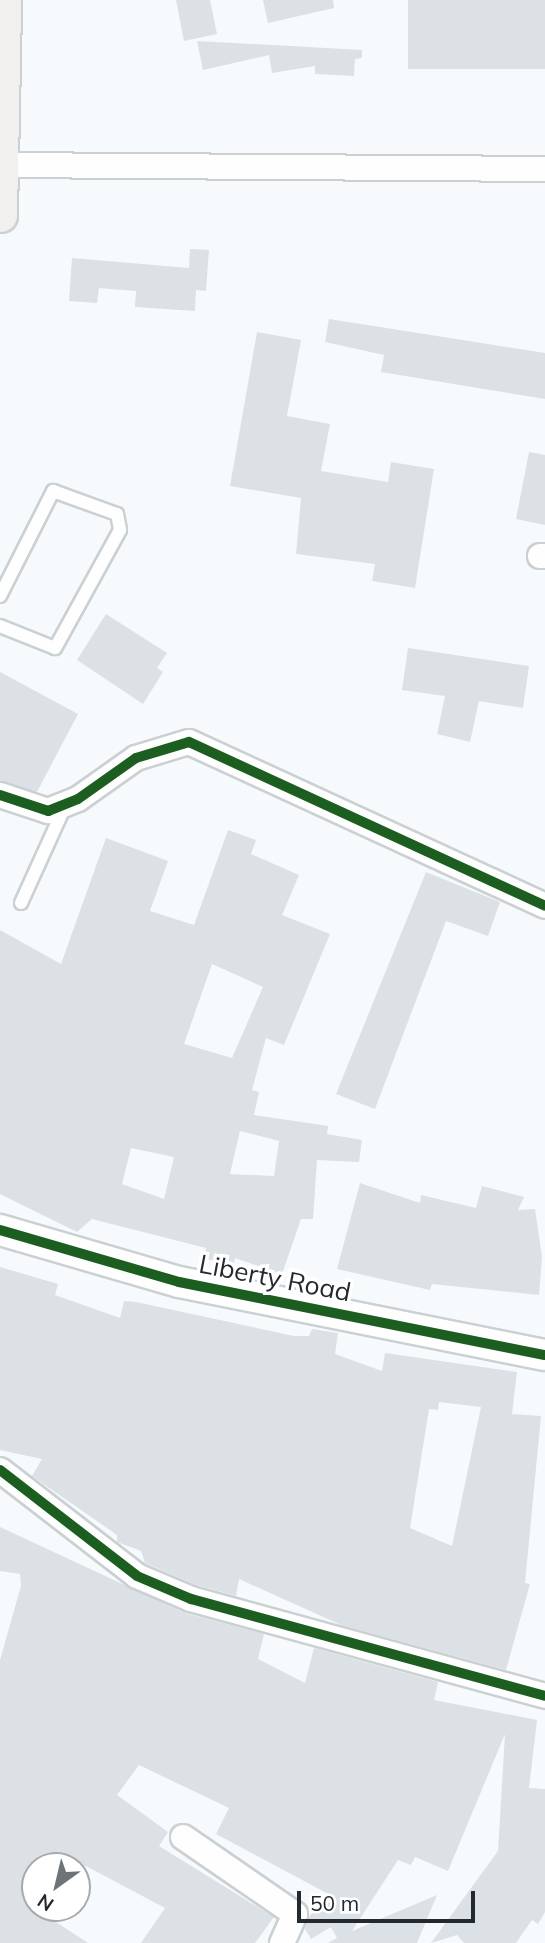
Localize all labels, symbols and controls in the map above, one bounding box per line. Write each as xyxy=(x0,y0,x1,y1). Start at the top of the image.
street label: Liberty Road xyxy=(197,1248,353,1308)
north arrow xyxy=(21,1852,91,1922)
scale bar xyxy=(300,1876,478,1920)
text: N xyxy=(33,1889,58,1917)
text: 50 m xyxy=(310,1890,359,1916)

